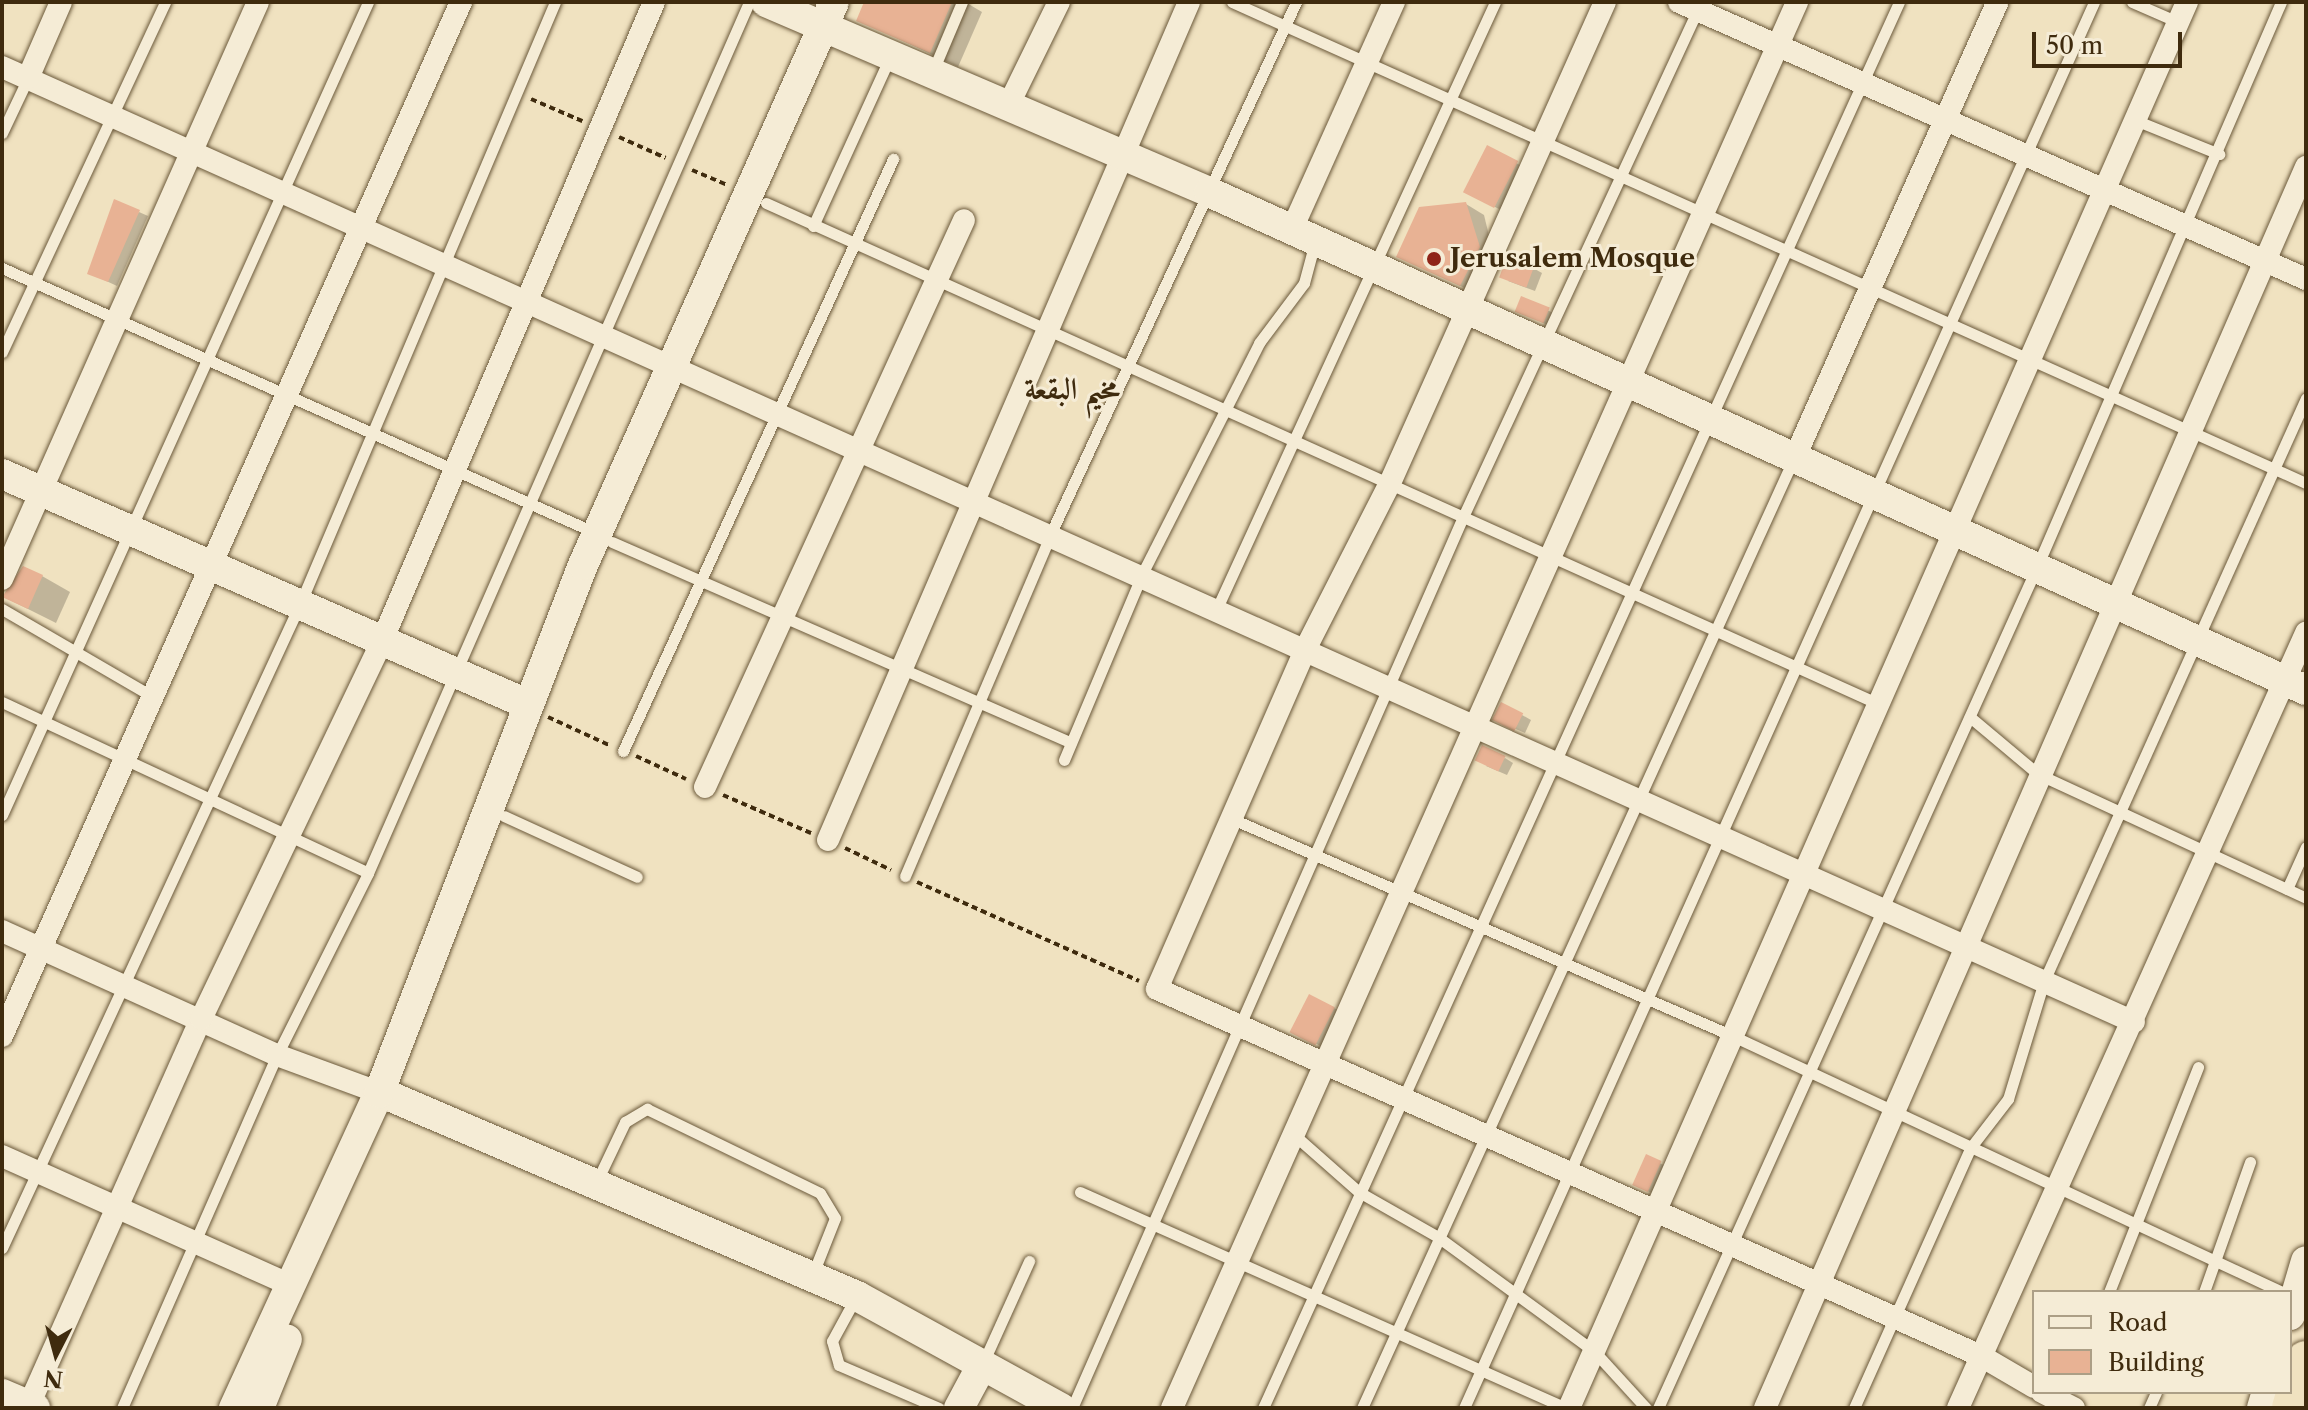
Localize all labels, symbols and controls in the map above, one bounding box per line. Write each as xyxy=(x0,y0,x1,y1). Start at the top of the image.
scale bar xyxy=(2036,16,2186,66)
text: 50 m xyxy=(2046,31,2103,60)
place label: Jerusalem Mosque xyxy=(1450,243,1695,275)
marker: Jerusalem Mosque xyxy=(1425,250,1443,268)
district label: مخيم البقعة xyxy=(1024,371,1120,407)
legend xyxy=(2032,1290,2292,1394)
text: Road xyxy=(2108,1308,2167,1337)
north arrow xyxy=(16,1314,96,1394)
text: Building xyxy=(2108,1348,2204,1377)
text: N xyxy=(43,1364,64,1393)

